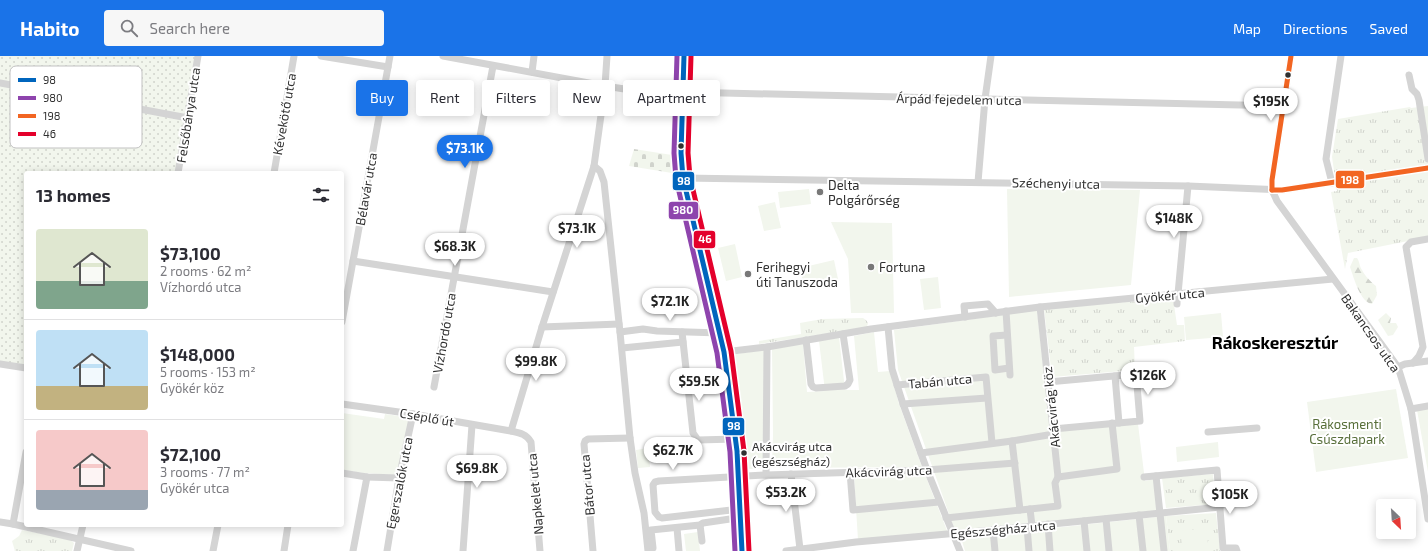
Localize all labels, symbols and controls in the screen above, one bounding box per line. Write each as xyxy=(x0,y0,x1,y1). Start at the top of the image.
search box xyxy=(104,10,384,46)
text: Habito xyxy=(20,17,80,40)
icon: search xyxy=(118,17,140,39)
text: Search here xyxy=(150,19,230,37)
text: Map xyxy=(1233,20,1261,37)
text: Directions xyxy=(1283,20,1348,37)
text: Saved xyxy=(1370,20,1408,37)
legend xyxy=(10,66,142,148)
street label: Felsőbánya utca xyxy=(173,66,203,164)
unlabelled marker xyxy=(1283,70,1293,80)
street label: Kévekötő utca xyxy=(269,72,299,156)
text: 98 xyxy=(43,73,56,86)
chip: Buy xyxy=(356,80,408,116)
chip: Rent xyxy=(416,80,474,116)
chip: Filters xyxy=(482,80,550,116)
chip: New xyxy=(558,80,615,116)
chip: Apartment xyxy=(623,80,720,116)
pin: $195K xyxy=(1243,88,1299,122)
street label: Árpád fejedelem utca xyxy=(896,89,1022,108)
text: 980 xyxy=(43,91,63,104)
text: $195K xyxy=(1253,93,1289,109)
text: 198 xyxy=(43,109,60,122)
text: 46 xyxy=(43,127,56,140)
pin: $73.1K xyxy=(432,135,498,169)
text: $73.1K xyxy=(446,140,484,156)
unlabelled marker xyxy=(676,141,686,151)
street label: Bélavár utca xyxy=(352,151,380,227)
line badge: 198 xyxy=(1335,170,1365,189)
line badge: 98 xyxy=(672,171,695,191)
text: 198 xyxy=(1341,173,1359,186)
text: 98 xyxy=(677,174,691,187)
street label: Széchenyi utca xyxy=(1012,174,1100,192)
place label: Delta Polgárőrség xyxy=(828,177,900,208)
icon: filters xyxy=(310,184,332,206)
text: 13 homes xyxy=(36,185,111,205)
marker: Delta Polgárőrség xyxy=(815,187,825,197)
line badge: 980 xyxy=(668,201,699,220)
text: 980 xyxy=(673,203,693,216)
pin: $148K xyxy=(1146,205,1202,239)
text: $148K xyxy=(1155,210,1193,226)
pin: $73.1K xyxy=(544,215,610,249)
text: $73.1K xyxy=(558,220,596,236)
line badge: 46 xyxy=(693,230,716,249)
text: 46 xyxy=(698,232,712,245)
pin: $68.3K xyxy=(422,233,488,267)
text: $68.3K xyxy=(434,238,476,254)
text: $73,100 xyxy=(160,243,221,263)
icon: home xyxy=(68,245,116,293)
place label: Ferihegyi úti Tanuszoda xyxy=(756,259,838,290)
place label: Fortuna xyxy=(879,259,925,275)
marker: Fortuna xyxy=(866,262,876,272)
text: 2 rooms · 62 m² xyxy=(160,263,251,279)
marker: Ferihegyi úti Tanuszoda xyxy=(743,269,753,279)
text: Vízhordó utca xyxy=(160,279,241,295)
street label: Gyökér utca xyxy=(1135,284,1205,306)
pin: $72.1K xyxy=(637,288,703,322)
street label: Bakancsos utca xyxy=(1338,291,1404,375)
street label: Vízhordó utca xyxy=(429,292,459,374)
text: $72.1K xyxy=(651,293,689,309)
district label: Rákoskeresztúr xyxy=(1212,332,1339,352)
text: $148,000 xyxy=(160,344,235,364)
icon: home xyxy=(68,346,116,394)
pin: $99.8K xyxy=(503,348,569,382)
text: $99.8K xyxy=(515,353,557,369)
pin: $126K xyxy=(1120,362,1176,396)
text: 5 rooms · 153 m² xyxy=(160,364,256,380)
street label: Akácvirág köz xyxy=(1039,366,1063,448)
text: $126K xyxy=(1130,367,1166,383)
pin: $59.5K xyxy=(666,368,732,402)
street label: Tabán utca xyxy=(907,370,973,392)
text: $59.5K xyxy=(679,373,719,389)
text: Gyökér köz xyxy=(160,380,224,396)
street label: Cséplő út xyxy=(399,404,456,430)
park label: Rákosmenti Csúszdapark xyxy=(1309,416,1385,447)
line badge: 98 xyxy=(722,417,745,436)
text: 98 xyxy=(727,419,741,432)
street label: Egerszalók utca xyxy=(382,436,416,530)
pin: $62.7K xyxy=(640,437,706,471)
place label: Akácvirág utca (egészségház) xyxy=(752,439,832,468)
text: $62.7K xyxy=(653,442,693,458)
text: $72,100 xyxy=(160,444,221,464)
icon: home xyxy=(68,446,116,494)
marker: Akácvirág utca (egészségház) xyxy=(739,448,749,458)
street label: Napkelet utca xyxy=(523,453,547,535)
street label: Bátor utca xyxy=(576,454,598,516)
pin: $69.8K xyxy=(444,455,510,489)
text: $69.8K xyxy=(456,460,498,476)
street label: Akácvirág utca xyxy=(845,461,933,481)
text: 3 rooms · 77 m² xyxy=(160,464,250,480)
pin: $53.2K xyxy=(753,479,819,513)
text: Gyökér utca xyxy=(160,480,229,496)
pin: $105K xyxy=(1202,481,1258,515)
text: $53.2K xyxy=(765,484,807,500)
text: $105K xyxy=(1212,486,1248,502)
north arrow xyxy=(1376,499,1416,539)
map controls xyxy=(1376,499,1416,539)
street label: Egészségház utca xyxy=(950,516,1056,542)

